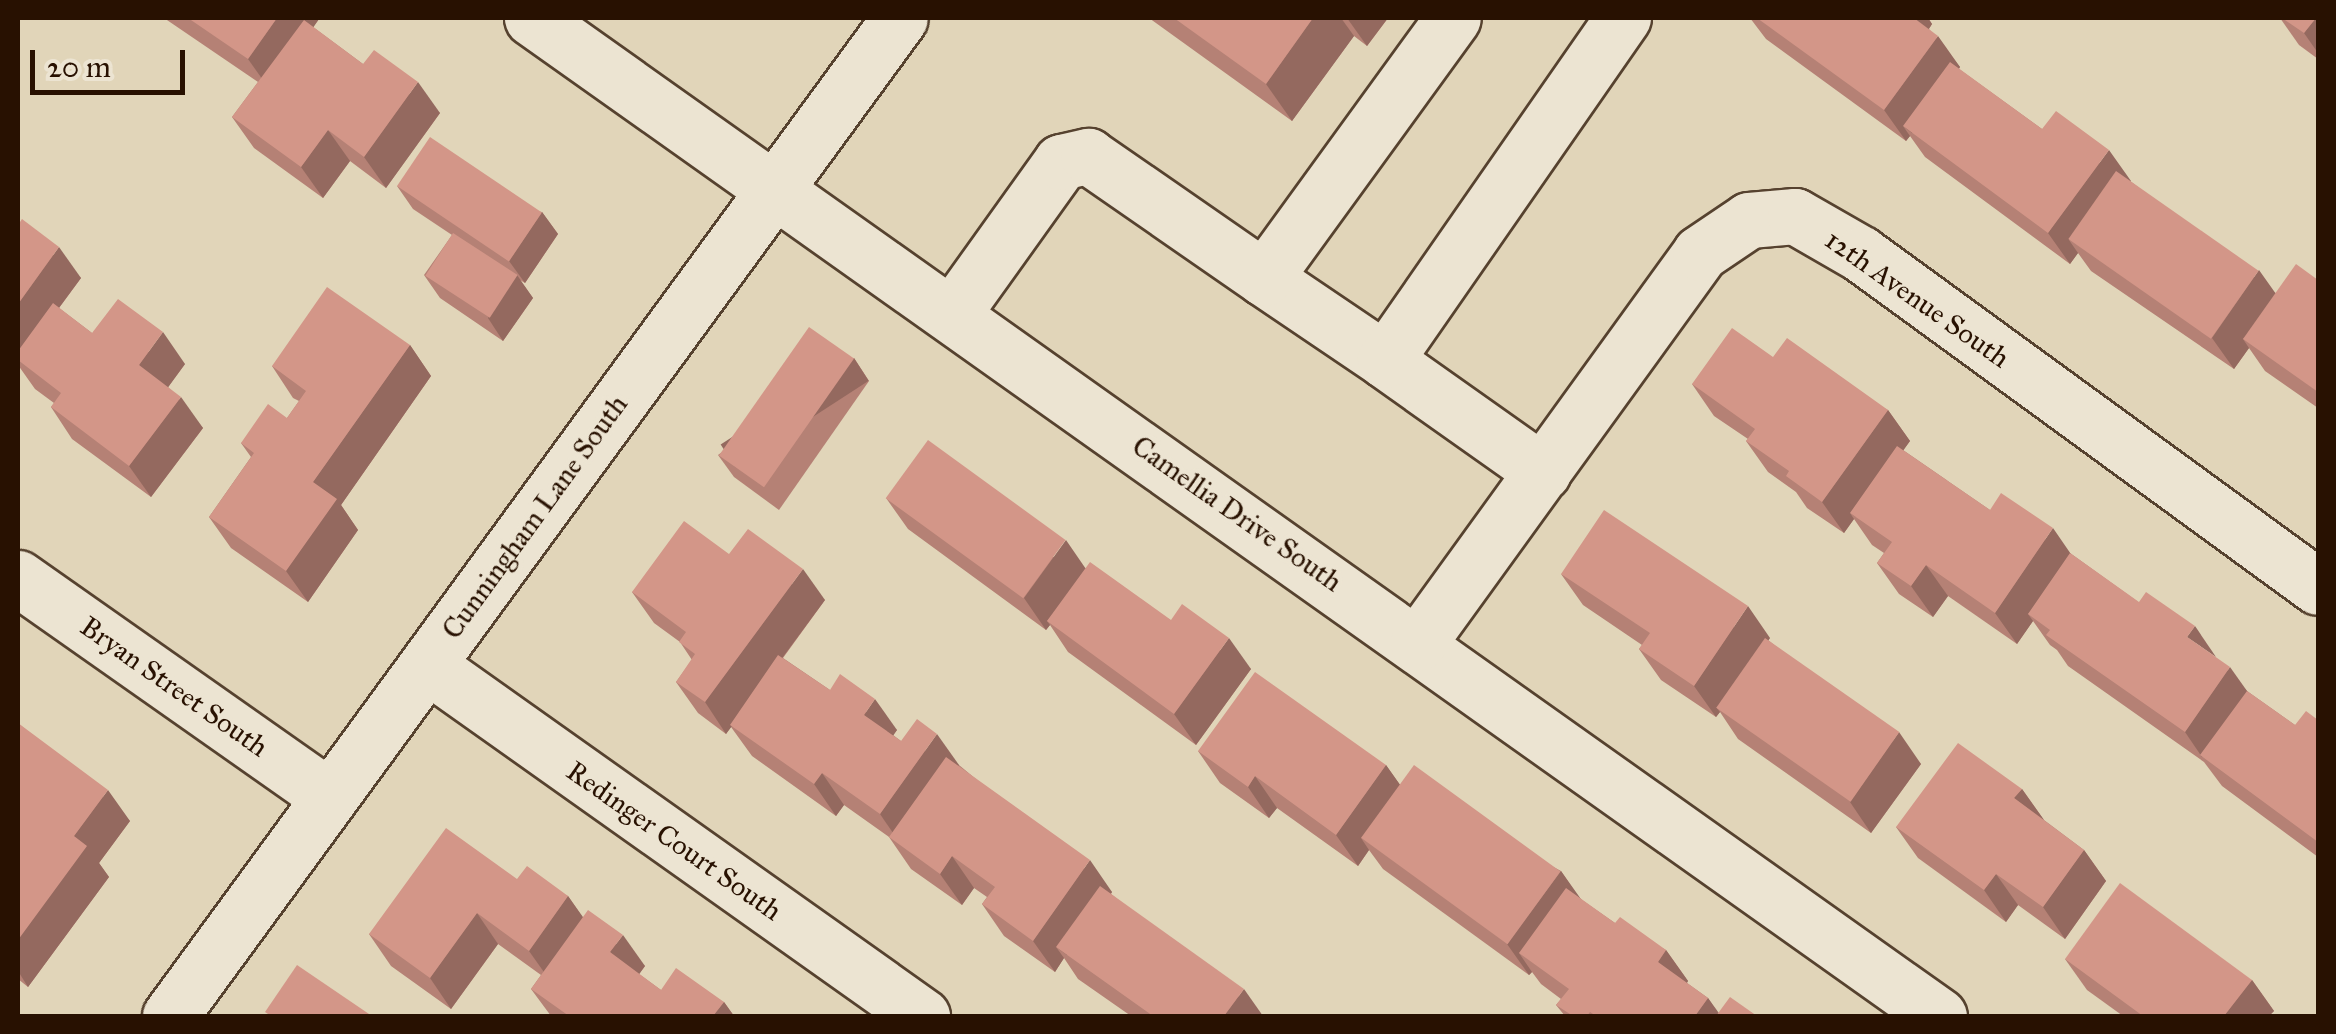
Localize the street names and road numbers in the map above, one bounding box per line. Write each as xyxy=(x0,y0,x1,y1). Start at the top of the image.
street label: 12th Avenue South xyxy=(1818,223,2016,375)
street label: Cunningham Lane South xyxy=(435,388,635,646)
street label: Camellia Drive South xyxy=(1126,429,1348,599)
street label: Bryan Street South xyxy=(74,610,274,764)
street label: Redinger Court South xyxy=(560,754,788,928)

